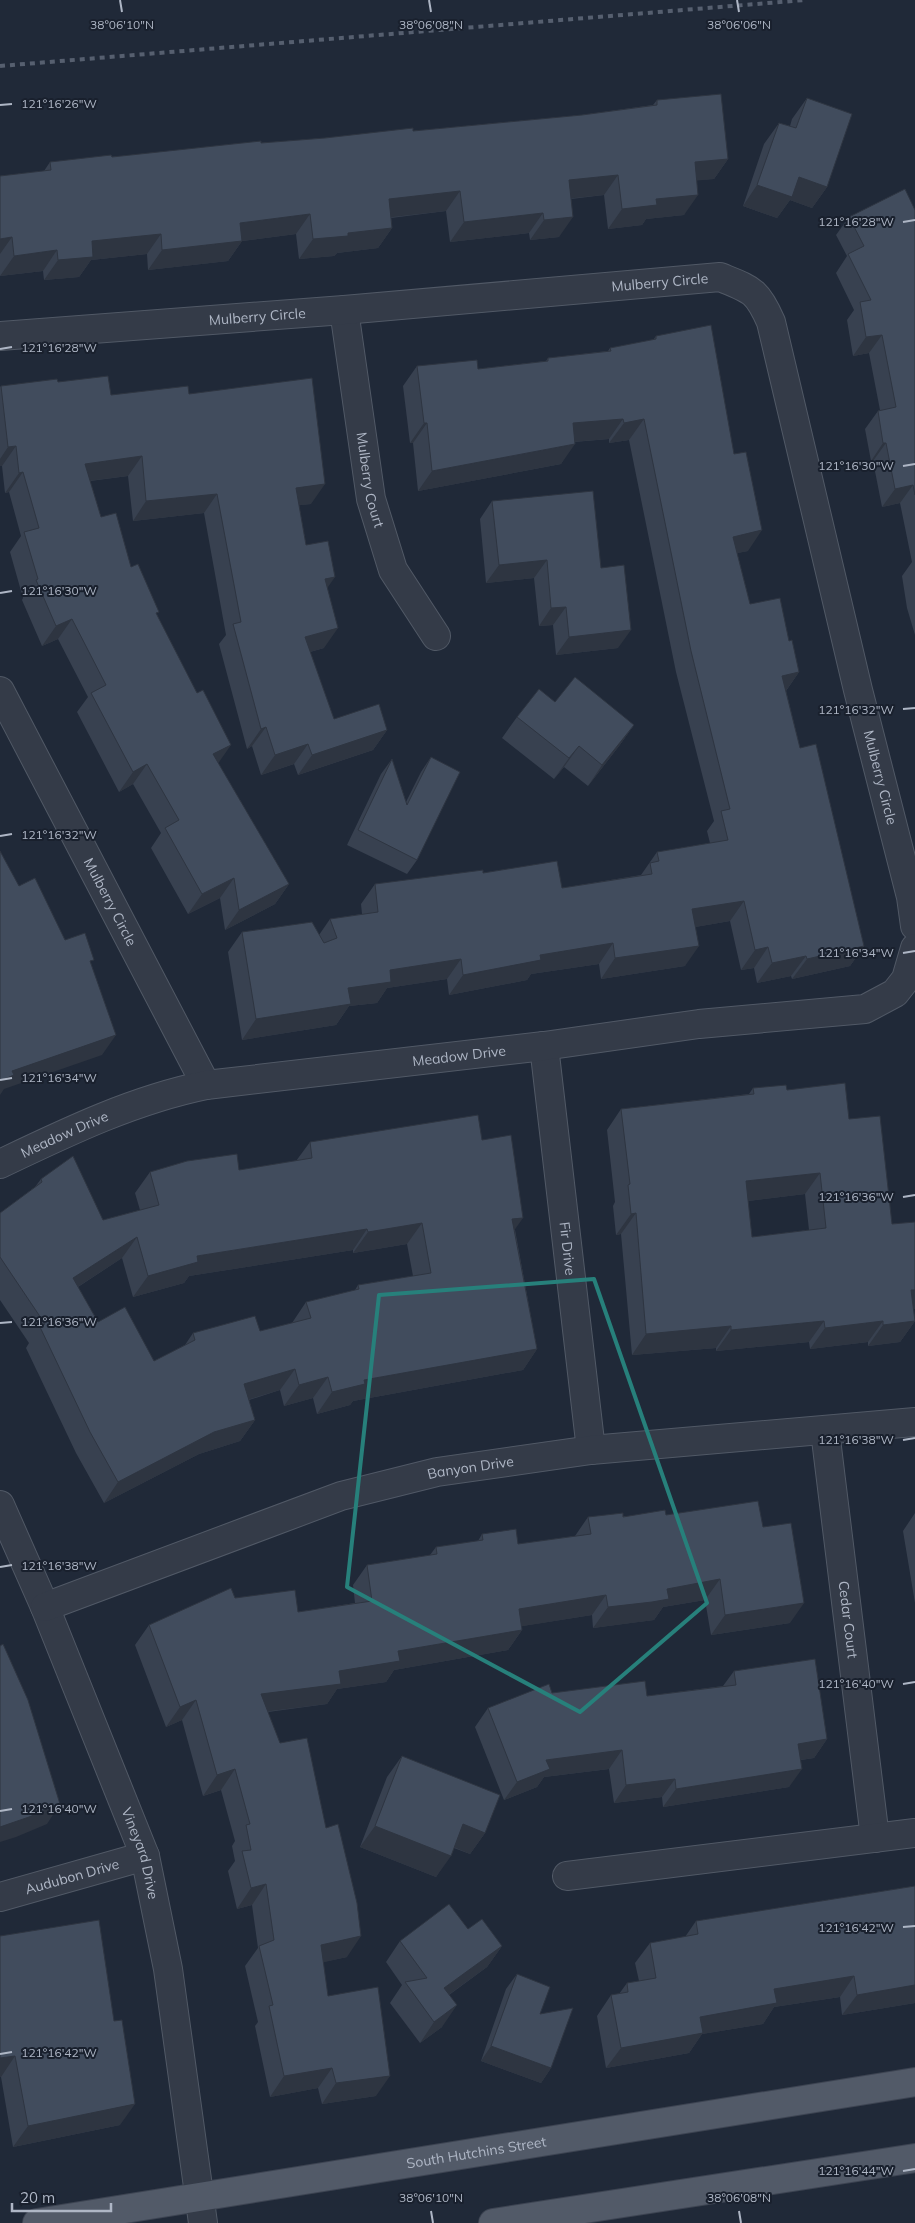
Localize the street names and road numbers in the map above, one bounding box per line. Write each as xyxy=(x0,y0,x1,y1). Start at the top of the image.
street label: Mulberry Circle xyxy=(611,269,709,295)
street label: Mulberry Circle xyxy=(208,304,306,329)
street label: Mulberry Court xyxy=(353,431,388,530)
street label: Mulberry Circle xyxy=(860,728,901,827)
street label: Mulberry Circle xyxy=(80,855,141,949)
street label: Meadow Drive xyxy=(411,1041,507,1070)
street label: Meadow Drive xyxy=(18,1107,111,1162)
street label: Fir Drive xyxy=(556,1221,580,1276)
street label: Banyon Drive xyxy=(425,1452,515,1483)
street label: Cedar Court xyxy=(834,1580,862,1659)
street label: Vineyard Drive xyxy=(117,1805,163,1901)
street label: Audubon Drive xyxy=(23,1855,121,1898)
street label: South Hutchins Street xyxy=(405,2132,548,2173)

